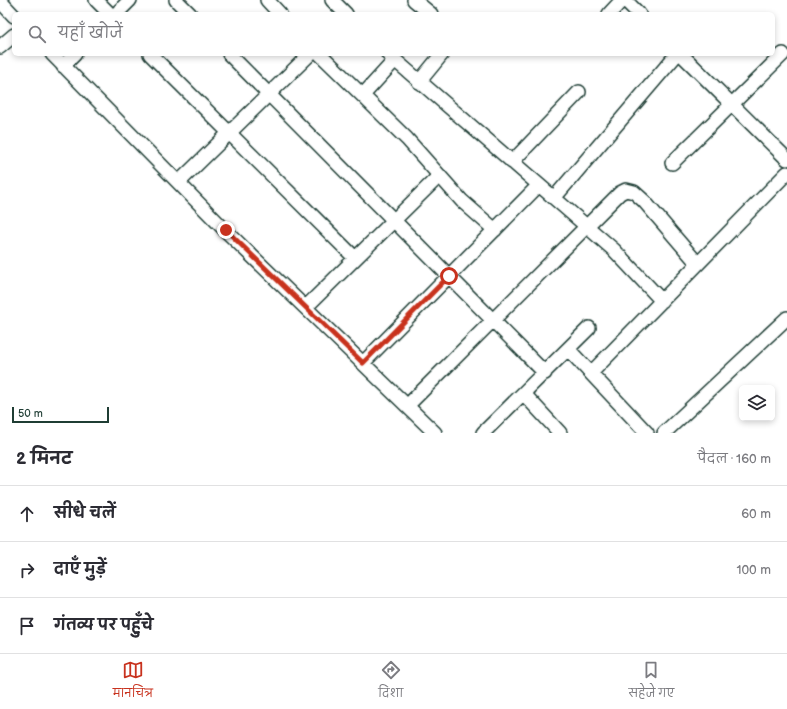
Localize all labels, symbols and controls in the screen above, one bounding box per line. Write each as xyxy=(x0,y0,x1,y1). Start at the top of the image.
search box xyxy=(12,12,775,56)
icon: search xyxy=(26,23,48,45)
text: यहाँ खोजें xyxy=(58,24,123,43)
route end xyxy=(217,221,235,239)
route start xyxy=(440,267,458,285)
map controls xyxy=(739,385,775,421)
button: layers xyxy=(739,385,775,421)
scale bar xyxy=(12,405,109,424)
text: 50 m xyxy=(18,407,43,420)
text: 2 मिनट xyxy=(16,449,72,469)
text: पैदल · 160 m xyxy=(698,451,771,467)
icon: ahead xyxy=(16,503,38,525)
text: सीधे चलें xyxy=(54,504,116,523)
text: 60 m xyxy=(741,506,771,522)
icon: right xyxy=(16,559,38,581)
text: दाएँ मुड़ें xyxy=(54,560,106,579)
text: 100 m xyxy=(736,562,771,578)
icon: arrive xyxy=(16,615,38,637)
text: गंतव्य पर पहुँचे xyxy=(54,616,153,635)
tab: मानचित्र xyxy=(113,659,153,705)
tab: दिशा xyxy=(378,659,403,705)
tab: सहेजे गए xyxy=(629,659,674,705)

